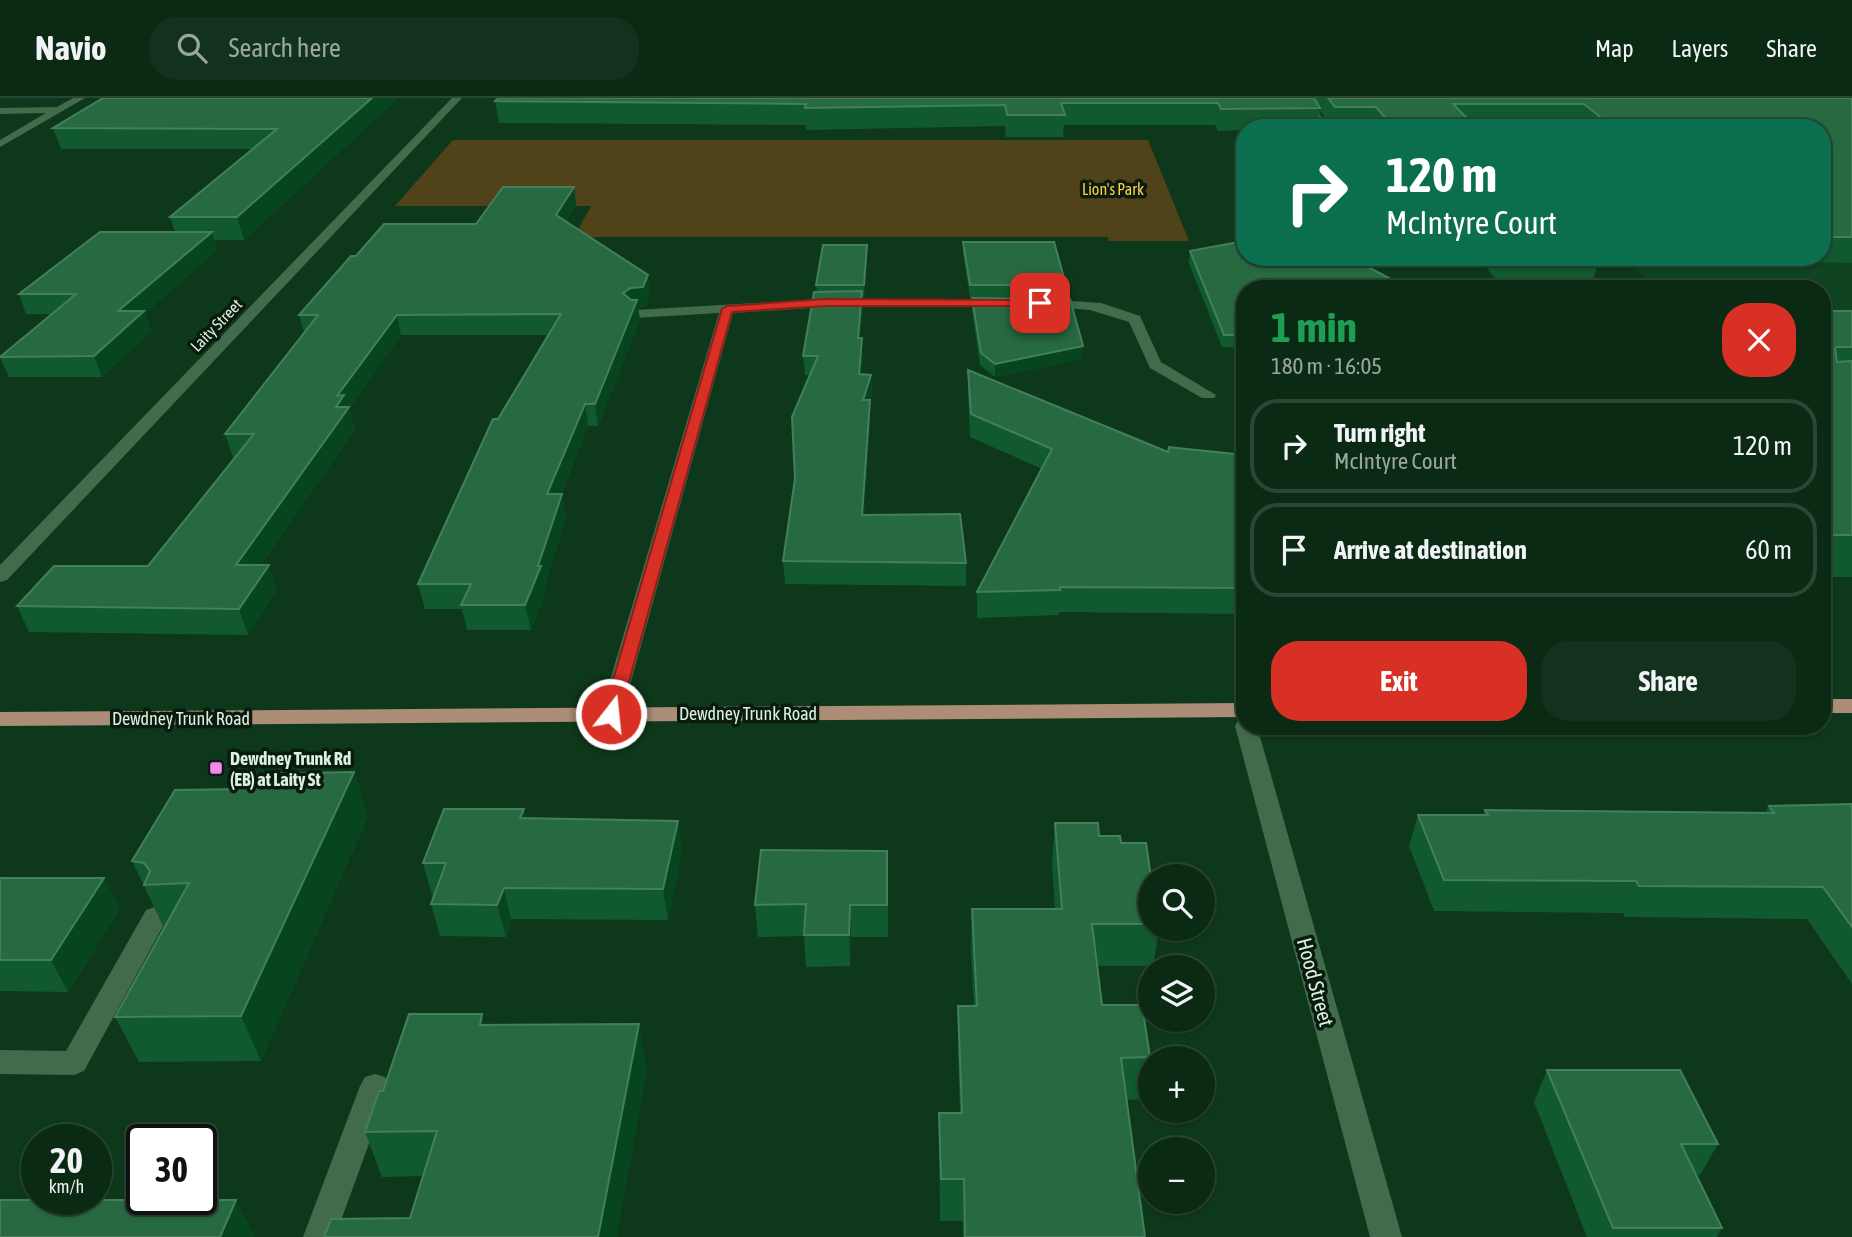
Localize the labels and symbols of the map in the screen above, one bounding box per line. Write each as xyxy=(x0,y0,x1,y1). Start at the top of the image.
park label: Lion's Park xyxy=(1082,180,1144,198)
pin xyxy=(1010,273,1070,333)
street label: Laity Street xyxy=(187,295,246,356)
position arrow xyxy=(574,677,648,751)
street label: Dewdney Trunk Road xyxy=(679,703,817,724)
street label: Dewdney Trunk Road xyxy=(112,708,250,729)
place label: Dewdney Trunk Rd (EB) at Laity St xyxy=(230,748,351,790)
marker: Dewdney Trunk Rd (EB) at Laity St xyxy=(208,760,224,776)
street label: Hood Street xyxy=(1293,935,1339,1029)
speed limit sign: 30 xyxy=(126,1124,217,1215)

